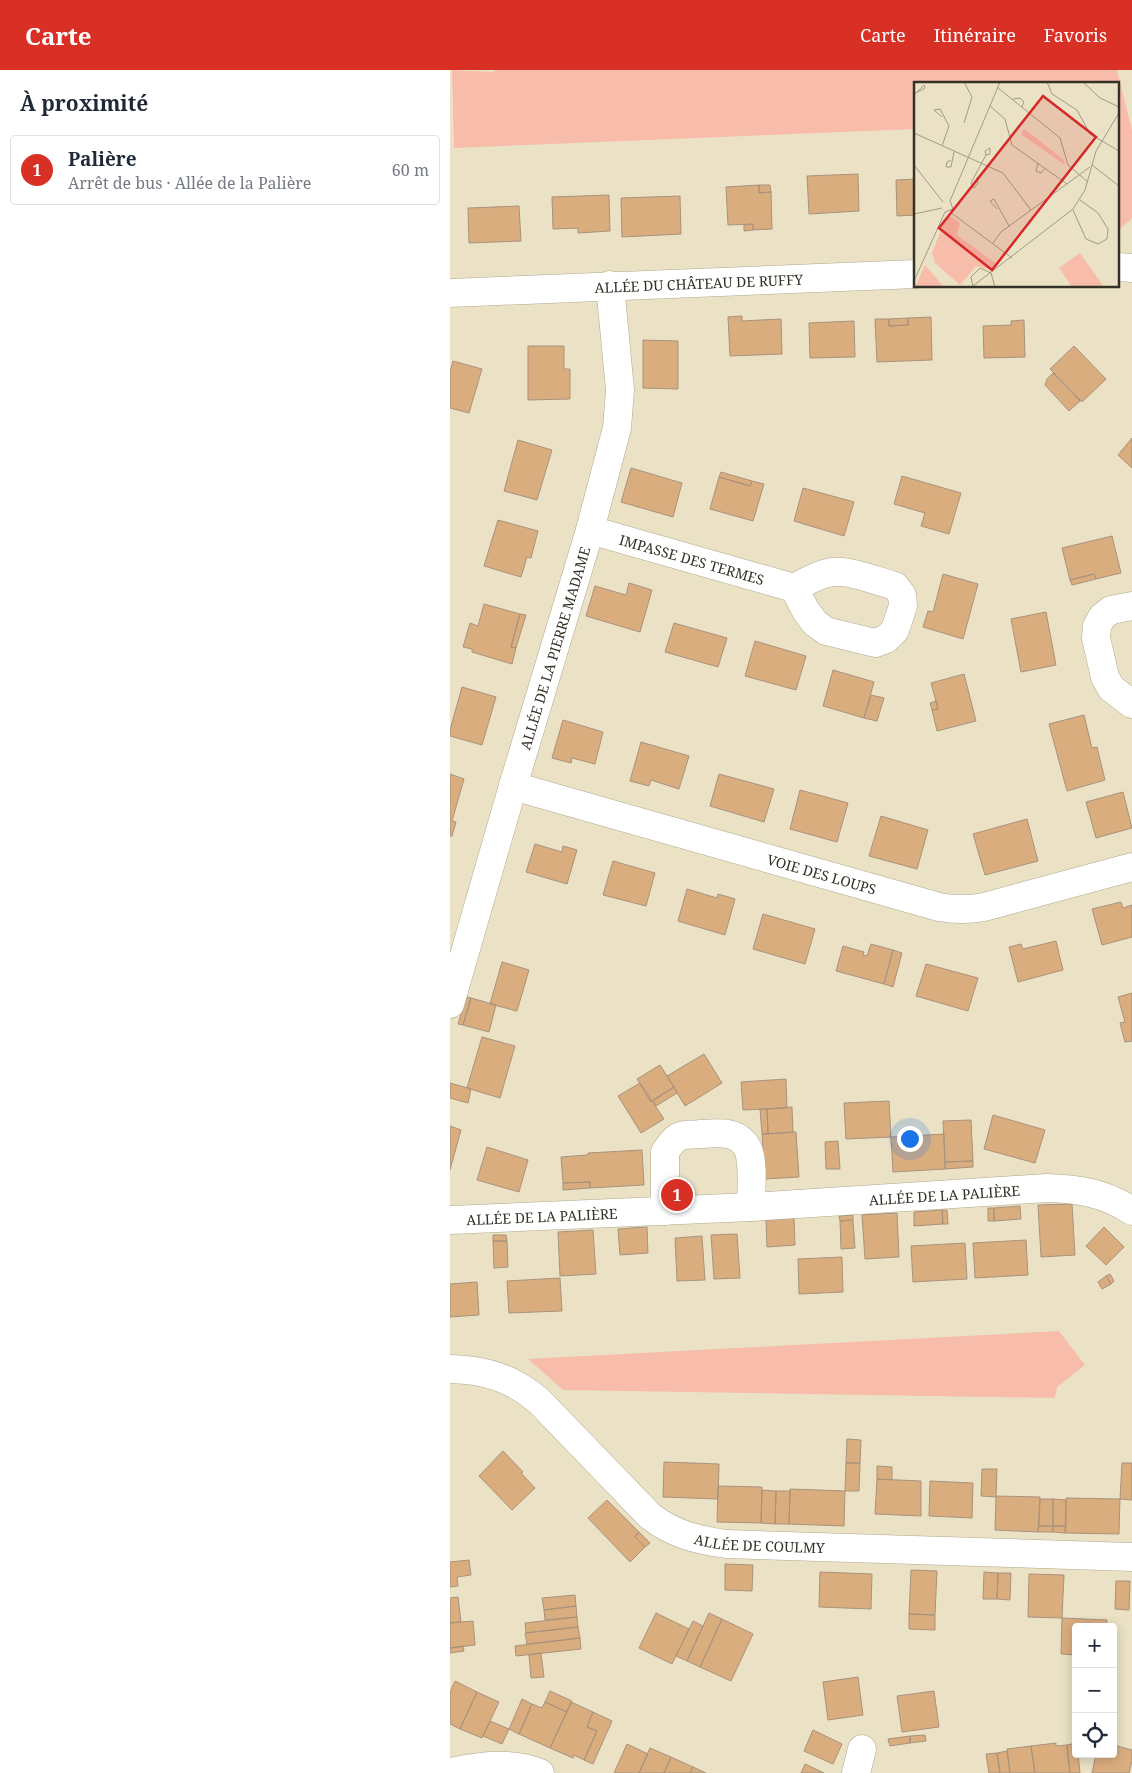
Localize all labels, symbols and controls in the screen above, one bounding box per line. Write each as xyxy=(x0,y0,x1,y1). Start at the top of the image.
text: Carte xyxy=(25,19,91,52)
text: Carte xyxy=(860,23,906,47)
text: Itinéraire xyxy=(934,23,1016,47)
text: Favoris xyxy=(1044,23,1107,47)
inset map xyxy=(914,82,1120,288)
text: À proximité xyxy=(20,89,148,117)
text: Palière xyxy=(68,146,137,172)
text: 1 xyxy=(32,159,42,181)
text: 60 m xyxy=(392,159,429,181)
text: Arrêt de bus · Allée de la Palière xyxy=(68,172,311,194)
street label: ALLÉE DU CHÂTEAU DE RUFFY xyxy=(594,269,804,297)
street label: IMPASSE DES TERMES xyxy=(617,529,767,589)
street label: ALLÉE DE LA PIERRE MADAME xyxy=(515,544,594,752)
street label: VOIE DES LOUPS xyxy=(765,849,879,898)
your location xyxy=(897,1126,923,1152)
pin: 1 xyxy=(661,1176,693,1214)
street label: ALLÉE DE LA PALIÈRE xyxy=(868,1180,1021,1209)
street label: ALLÉE DE LA PALIÈRE xyxy=(466,1203,618,1229)
street label: ALLÉE DE COULMY xyxy=(692,1529,825,1557)
map controls xyxy=(1072,1623,1117,1758)
button: + xyxy=(1072,1623,1117,1668)
button: − xyxy=(1072,1668,1117,1713)
button: locate xyxy=(1072,1713,1117,1758)

